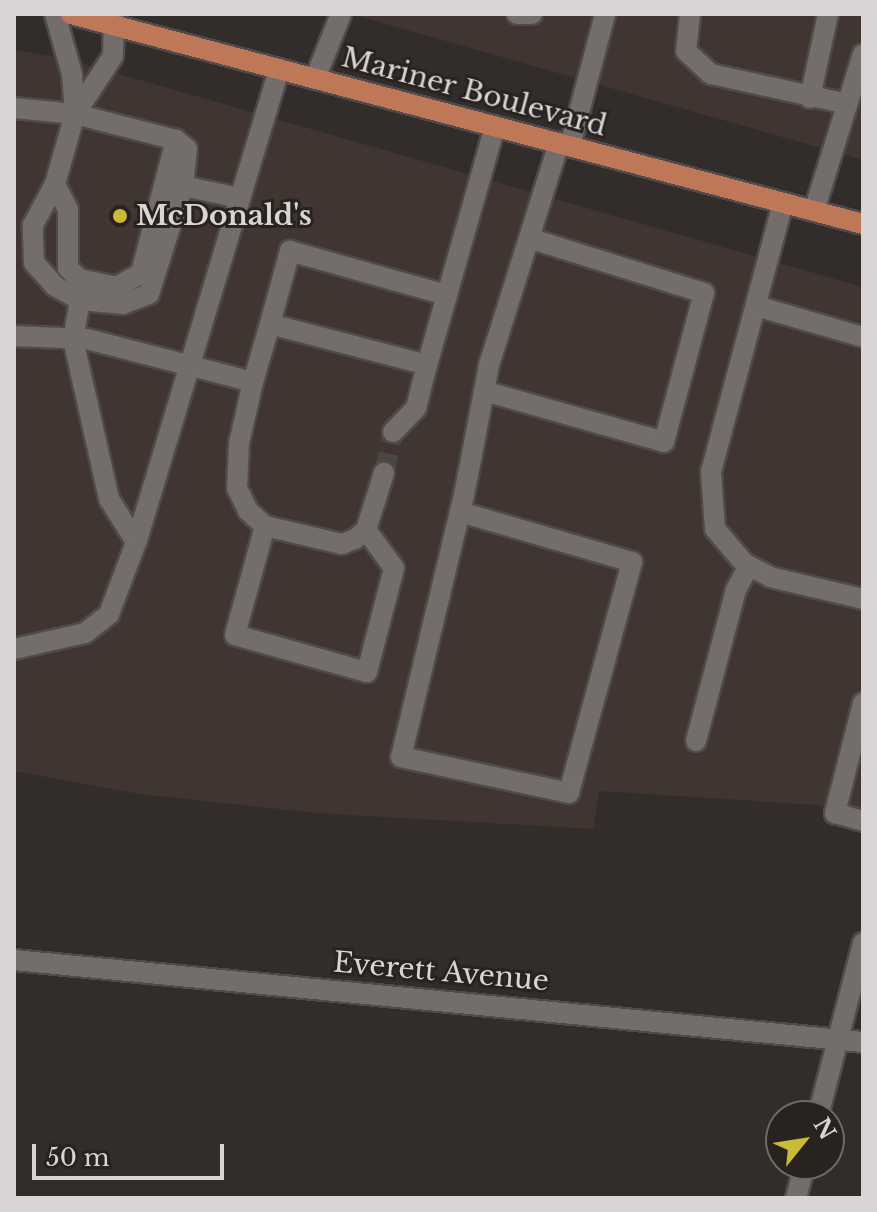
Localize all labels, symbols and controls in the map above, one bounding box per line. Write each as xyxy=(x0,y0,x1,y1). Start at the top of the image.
street label: Mariner Boulevard xyxy=(338,40,610,144)
place label: McDonald's xyxy=(136,199,312,233)
marker: McDonald's xyxy=(111,207,129,225)
street label: Everett Avenue xyxy=(331,946,551,998)
north arrow xyxy=(765,1100,845,1180)
text: N xyxy=(808,1113,841,1144)
scale bar xyxy=(36,1128,228,1178)
text: 50 m xyxy=(46,1143,109,1172)

